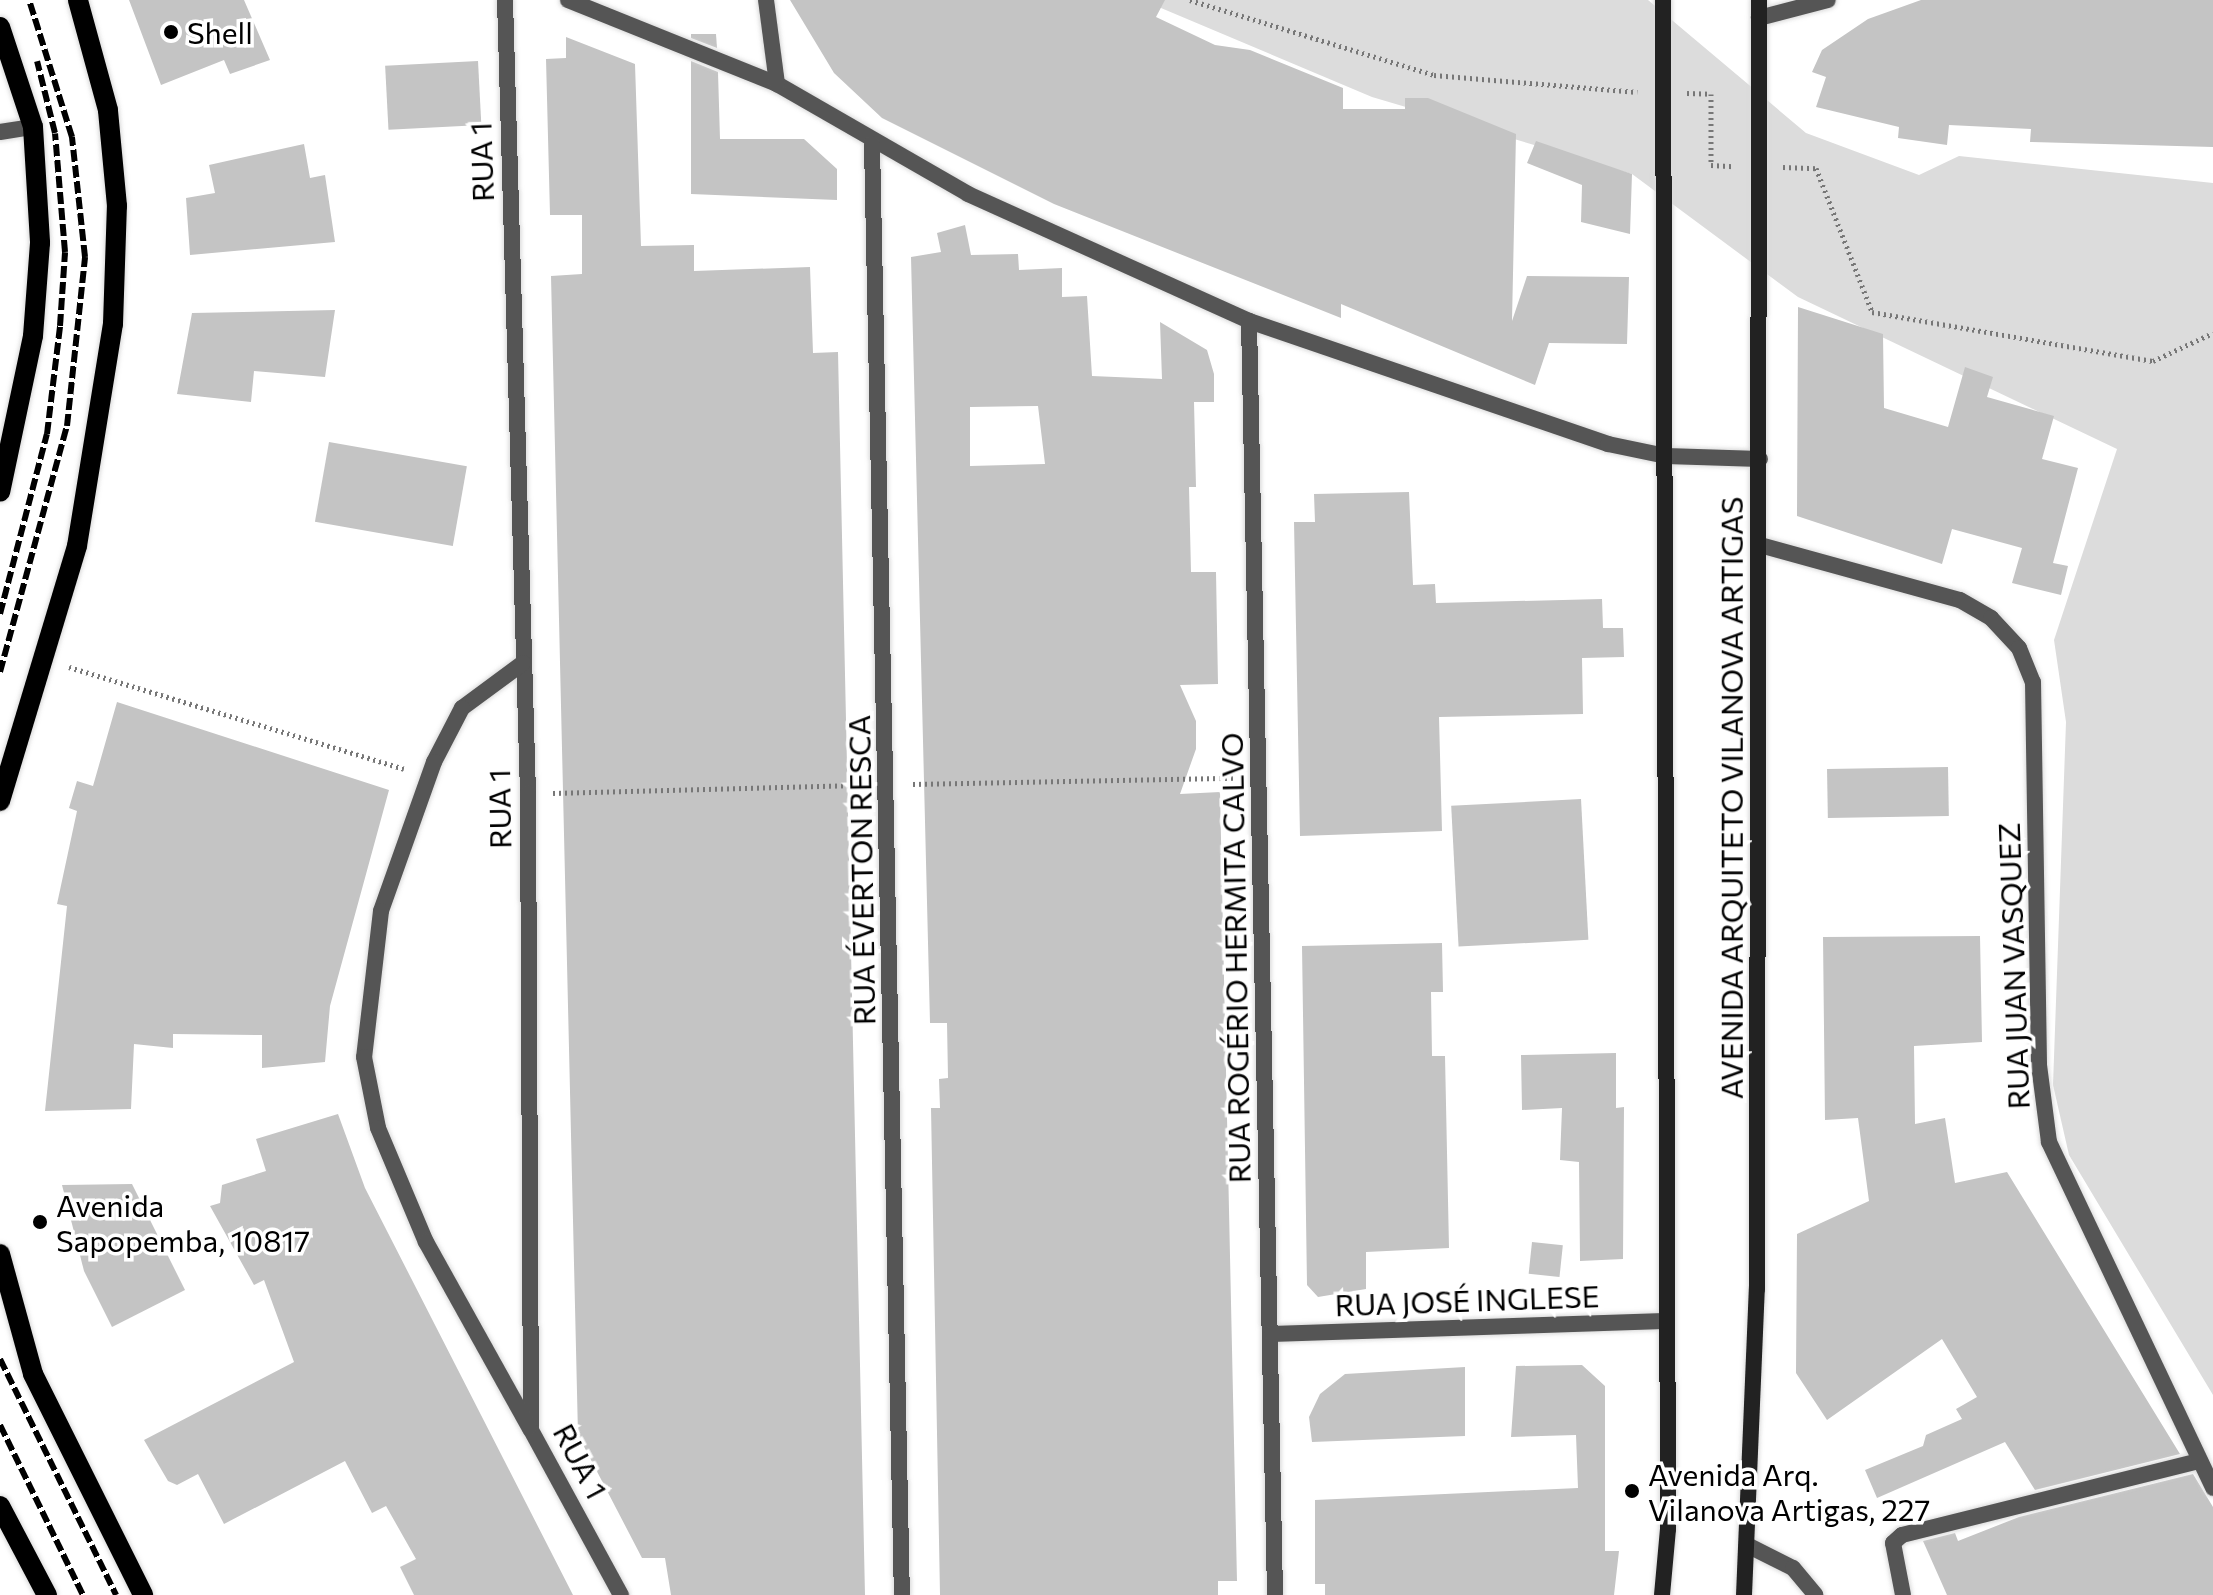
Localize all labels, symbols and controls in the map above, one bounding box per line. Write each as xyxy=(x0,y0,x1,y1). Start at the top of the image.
place label: Shell xyxy=(187,14,253,50)
marker: Shell xyxy=(162,23,180,41)
street label: RUA 1 xyxy=(462,122,500,202)
street label: AVENIDA ARQUITETO VILANOVA ARTIGAS xyxy=(1713,497,1749,1099)
street label: RUA ÉVERTON RESCA xyxy=(840,714,882,1026)
street label: RUA ROGÉRIO HERMITA CALVO xyxy=(1213,732,1257,1184)
street label: RUA 1 xyxy=(480,769,518,849)
street label: RUA JUAN VASQUEZ xyxy=(1990,822,2036,1110)
place label: Avenida Sapopemba, 10817 xyxy=(56,1187,310,1258)
marker: Avenida Sapopemba, 10817 xyxy=(31,1213,49,1231)
street label: RUA JOSÉ INGLESE xyxy=(1334,1277,1600,1323)
street label: RUA 1 xyxy=(546,1417,616,1505)
place label: Avenida Arq. Vilanova Artigas, 227 xyxy=(1648,1456,1930,1526)
marker: Avenida Arq. Vilanova Artigas, 227 xyxy=(1623,1482,1641,1500)

